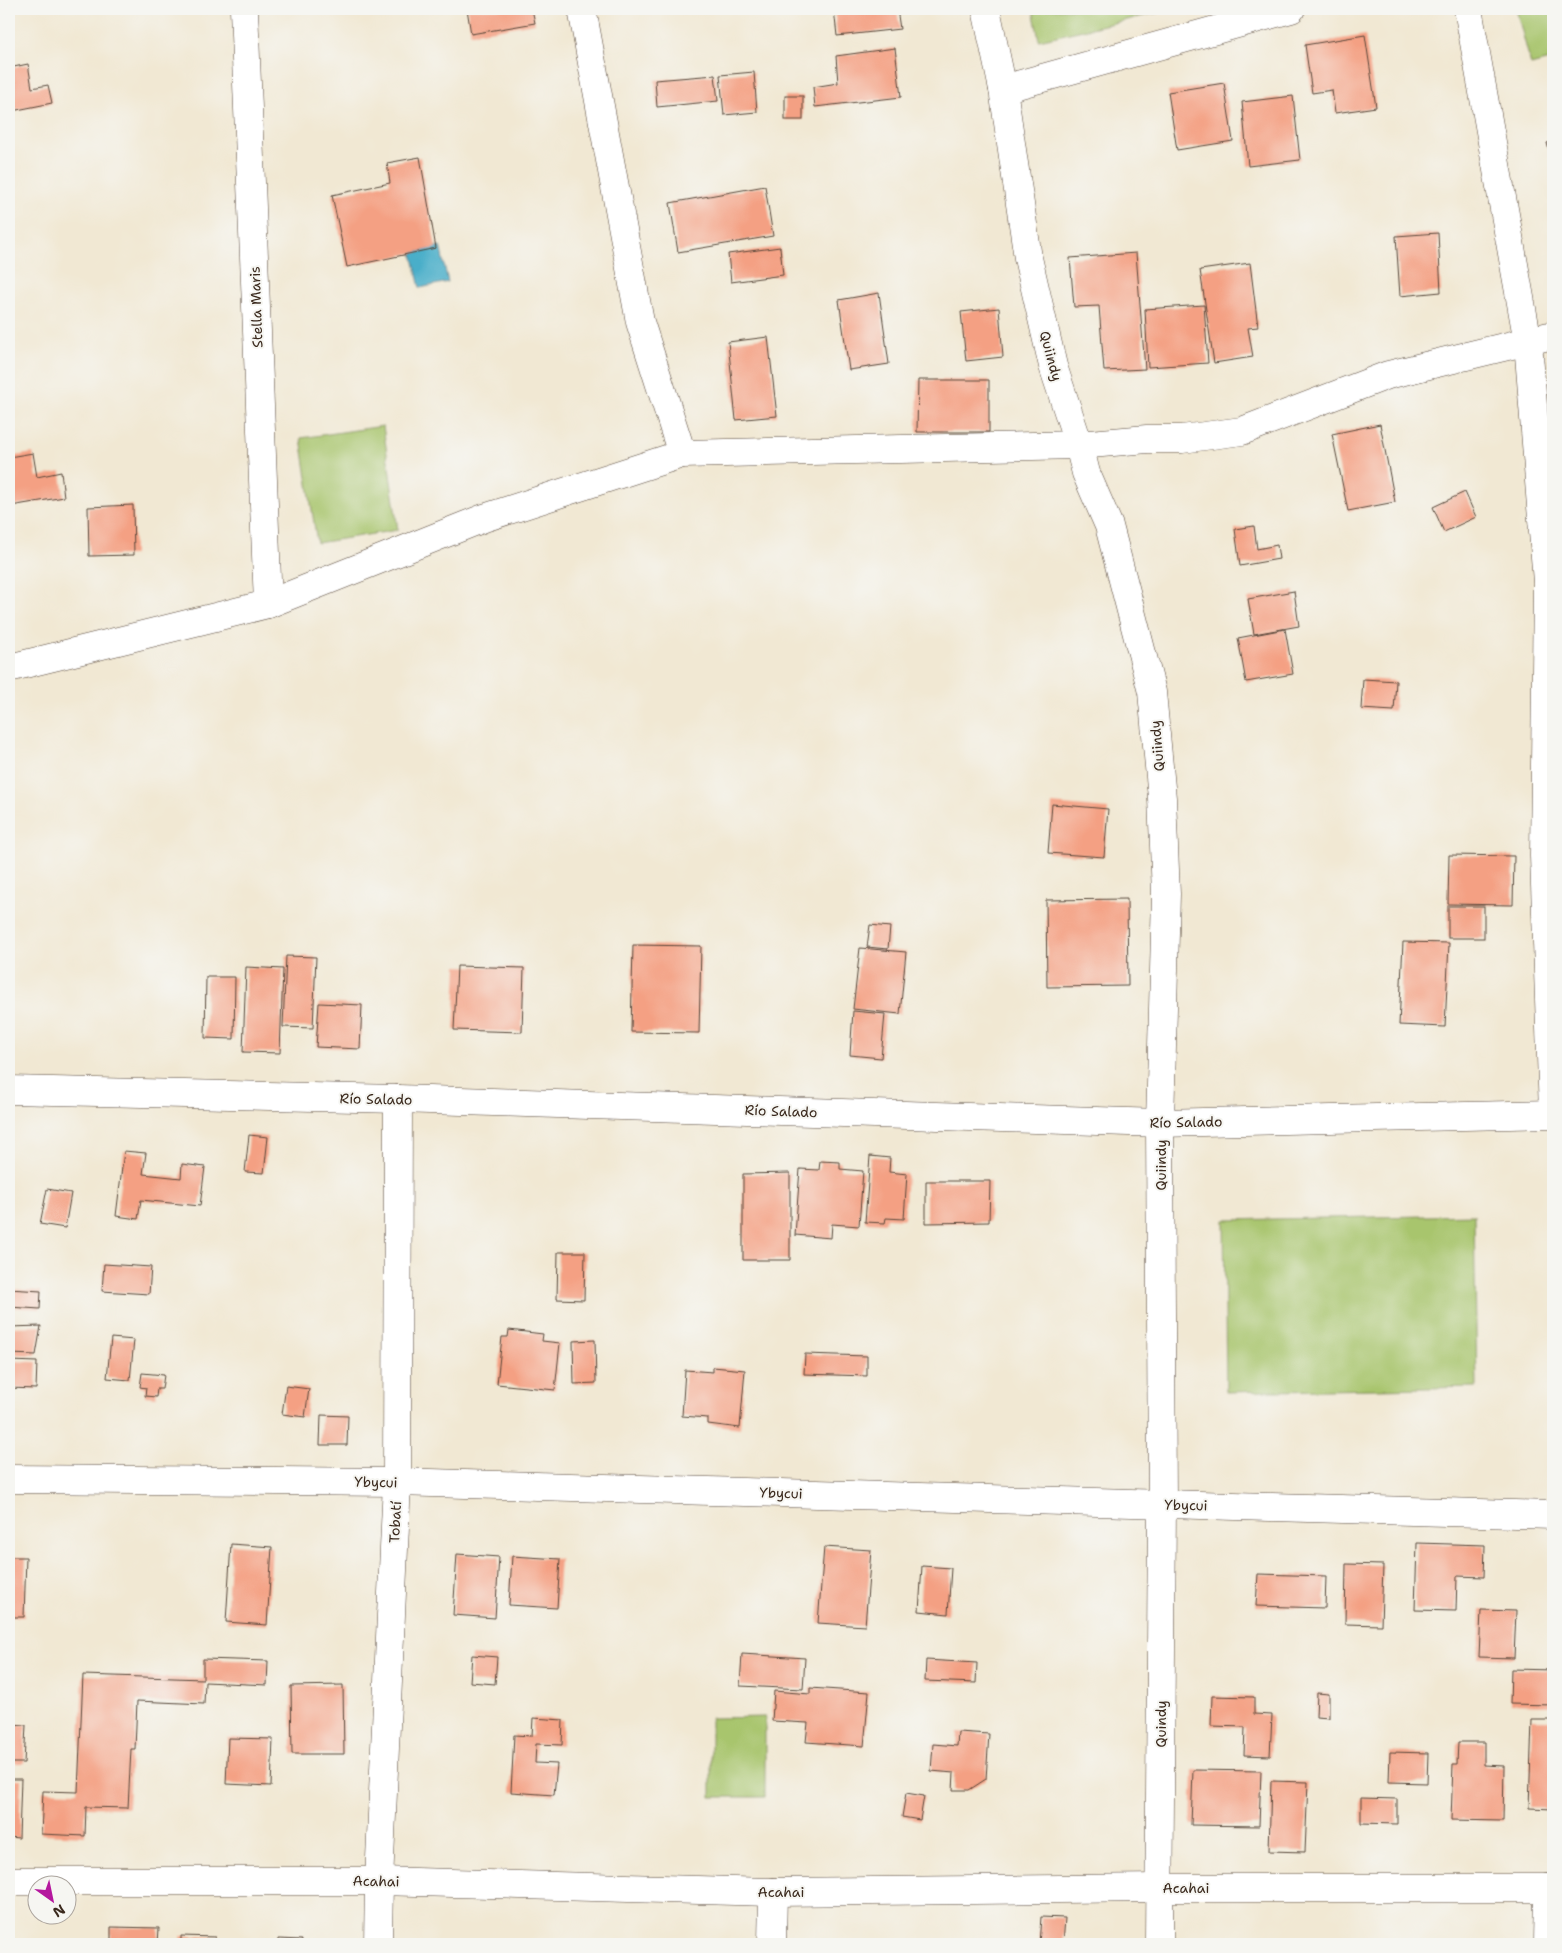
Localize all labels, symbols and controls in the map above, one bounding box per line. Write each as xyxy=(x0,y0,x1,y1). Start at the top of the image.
street label: Stella Maris xyxy=(246,266,266,348)
street label: Quiindy xyxy=(1036,329,1066,383)
street label: Quiindy xyxy=(1146,720,1168,772)
street label: Río Salado xyxy=(339,1089,413,1109)
street label: Río Salado xyxy=(744,1101,818,1121)
street label: Río Salado xyxy=(1149,1112,1223,1132)
street label: Quiindy xyxy=(1152,1139,1170,1191)
street label: Ybycui xyxy=(354,1473,398,1491)
street label: Ybycui xyxy=(759,1483,803,1503)
street label: Ybycui xyxy=(1164,1496,1208,1514)
street label: Tobatí xyxy=(385,1501,405,1543)
street label: Quindy xyxy=(1152,1700,1170,1748)
street label: Acahai xyxy=(352,1872,400,1890)
north arrow xyxy=(28,1876,78,1926)
street label: Acahai xyxy=(1163,1879,1209,1897)
street label: Acahai xyxy=(758,1883,804,1901)
text: N xyxy=(50,1900,69,1921)

